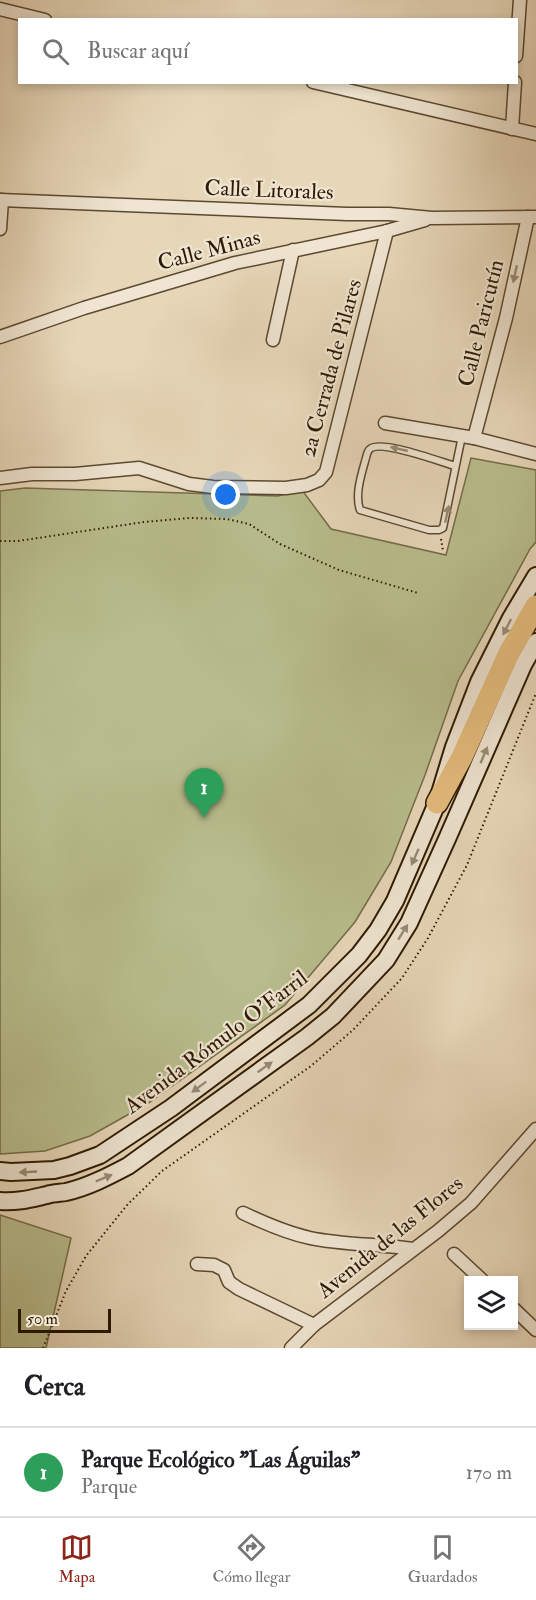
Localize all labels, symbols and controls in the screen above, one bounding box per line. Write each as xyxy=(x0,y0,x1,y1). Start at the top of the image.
search box xyxy=(18,18,518,84)
icon: search xyxy=(39,35,72,68)
text: Buscar aquí xyxy=(87,37,189,65)
street label: Calle Litorales xyxy=(204,174,334,206)
street label: Calle Minas xyxy=(155,223,263,277)
street label: Calle Paricutín xyxy=(452,257,510,389)
one-way arrow xyxy=(510,265,520,283)
street label: 2a Cerrada de Pilares xyxy=(294,276,368,460)
one-way arrow xyxy=(390,444,408,454)
your location xyxy=(211,480,240,509)
one-way arrow xyxy=(442,505,452,523)
one-way arrow xyxy=(502,618,512,636)
one-way arrow xyxy=(480,746,489,764)
pin: 1 xyxy=(184,768,224,818)
one-way arrow xyxy=(410,848,419,866)
one-way arrow xyxy=(397,924,408,940)
street label: Avenida Rómulo O'Farril xyxy=(118,964,313,1121)
one-way arrow xyxy=(257,1062,272,1074)
one-way arrow xyxy=(191,1080,206,1092)
one-way arrow xyxy=(18,1167,37,1176)
street label: Avenida de las Flores xyxy=(311,1170,469,1305)
one-way arrow xyxy=(96,1173,114,1183)
map controls xyxy=(464,1276,518,1330)
button: layers xyxy=(464,1276,518,1330)
scale bar xyxy=(18,1306,111,1334)
text: 50 m xyxy=(27,1309,58,1329)
text: Cerca xyxy=(24,1371,85,1403)
text: Parque Ecológico "Las Águilas" xyxy=(81,1446,360,1474)
text: 1 xyxy=(40,1460,47,1485)
text: 170 m xyxy=(466,1460,512,1485)
text: Parque xyxy=(81,1474,137,1499)
tab: Mapa xyxy=(59,1531,95,1587)
tab: Cómo llegar xyxy=(212,1531,291,1587)
tab: Guardados xyxy=(408,1531,477,1587)

